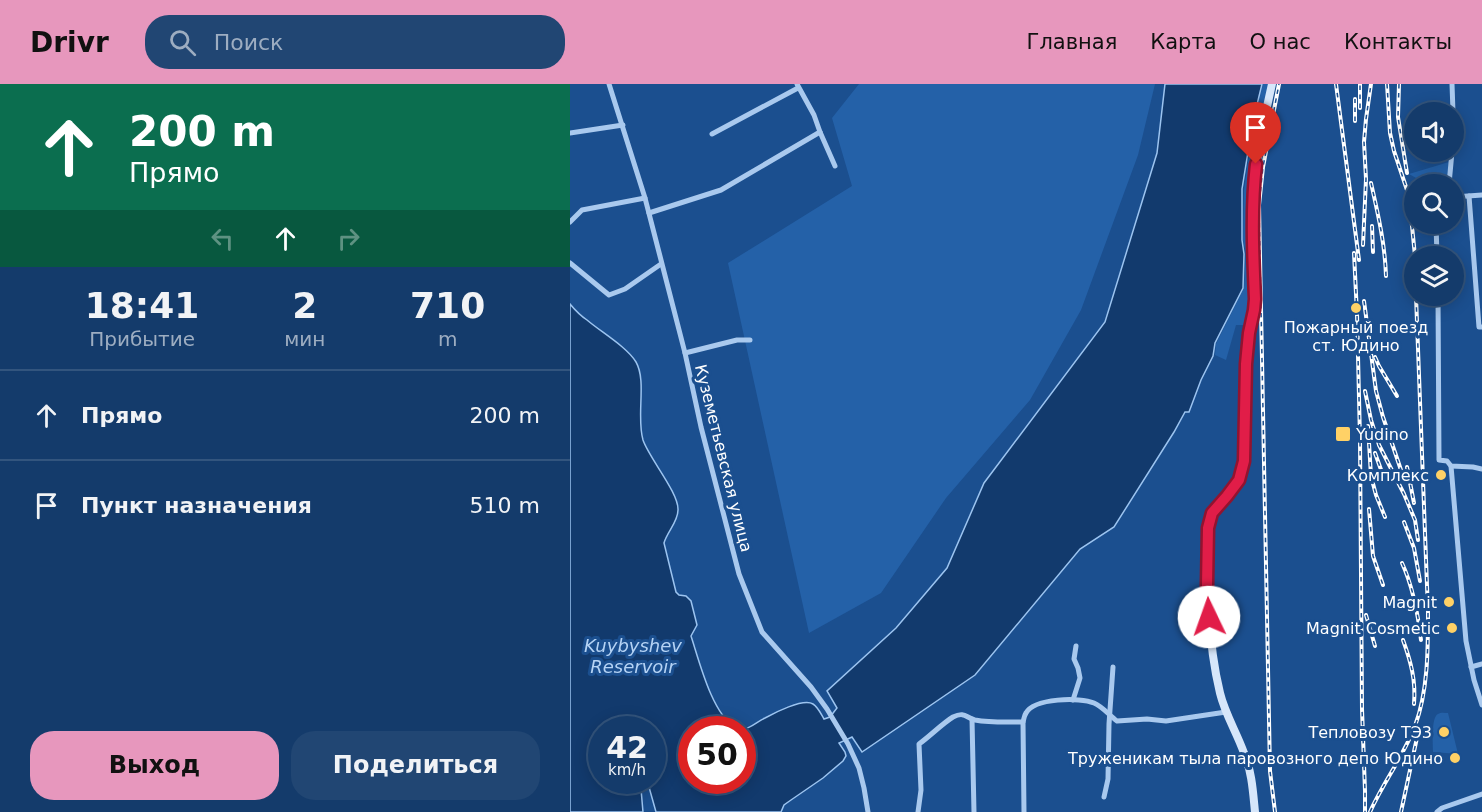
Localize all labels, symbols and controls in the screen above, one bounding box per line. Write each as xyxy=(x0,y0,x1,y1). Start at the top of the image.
search box xyxy=(145,15,565,69)
text: Drivr xyxy=(30,26,109,59)
icon: search xyxy=(166,26,199,59)
text: Поиск xyxy=(214,30,283,55)
text: Главная xyxy=(1027,30,1117,54)
text: Карта xyxy=(1150,30,1217,54)
text: О нас xyxy=(1250,30,1311,54)
text: Контакты xyxy=(1344,30,1452,54)
pin xyxy=(1230,102,1281,164)
map controls xyxy=(1404,102,1464,306)
button: sound xyxy=(1404,102,1464,162)
text: 200 m xyxy=(129,107,275,156)
icon: ahead xyxy=(30,108,108,186)
icon: arrive xyxy=(1239,111,1272,144)
text: Прямо xyxy=(129,157,220,188)
button: search xyxy=(1404,174,1464,234)
icon: left xyxy=(206,222,239,255)
icon: ahead xyxy=(269,222,302,255)
icon: right xyxy=(332,222,365,255)
button: layers xyxy=(1404,246,1464,306)
text: 18:41 xyxy=(85,285,199,326)
text: 2 xyxy=(292,285,317,326)
text: 710 xyxy=(410,285,485,326)
marker: Пожарный поезд ст. Юдино xyxy=(1349,301,1363,315)
place label: Пожарный поезд ст. Юдино xyxy=(1284,318,1428,355)
text: Прибытие xyxy=(89,327,195,351)
text: мин xyxy=(284,327,325,351)
text: m xyxy=(438,327,457,351)
street label: Куземетьевская улица xyxy=(691,362,756,554)
icon: ahead xyxy=(30,399,63,432)
text: Прямо xyxy=(81,403,162,428)
text: 200 m xyxy=(470,403,540,428)
marker: Yudino xyxy=(1334,425,1352,443)
place label: Yudino xyxy=(1355,425,1409,444)
place label: Комплекс xyxy=(1347,466,1429,485)
marker: Комплекс xyxy=(1434,468,1448,482)
icon: arrive xyxy=(30,489,63,522)
text: Пункт назначения xyxy=(81,493,312,518)
text: 510 m xyxy=(470,493,540,518)
position arrow xyxy=(1177,585,1241,649)
place label: Magnit xyxy=(1382,593,1437,612)
marker: Magnit xyxy=(1442,595,1456,609)
place label: Magnit Cosmetic xyxy=(1306,619,1440,638)
marker: Magnit Cosmetic xyxy=(1445,621,1459,635)
water label: Kuybyshev Reservoir xyxy=(584,635,682,677)
speed limit sign: 50 xyxy=(678,716,756,794)
place label: Тепловозу ТЭ3 xyxy=(1308,723,1432,742)
marker: Тепловозу ТЭ3 xyxy=(1437,725,1451,739)
text: 42 xyxy=(606,730,648,765)
button: Выход xyxy=(30,731,279,800)
button: Поделиться xyxy=(291,731,540,800)
place label: Труженикам тыла паровозного депо Юдино xyxy=(1067,749,1443,768)
marker: Труженикам тыла паровозного депо Юдино xyxy=(1448,751,1462,765)
text: km/h xyxy=(608,761,646,779)

